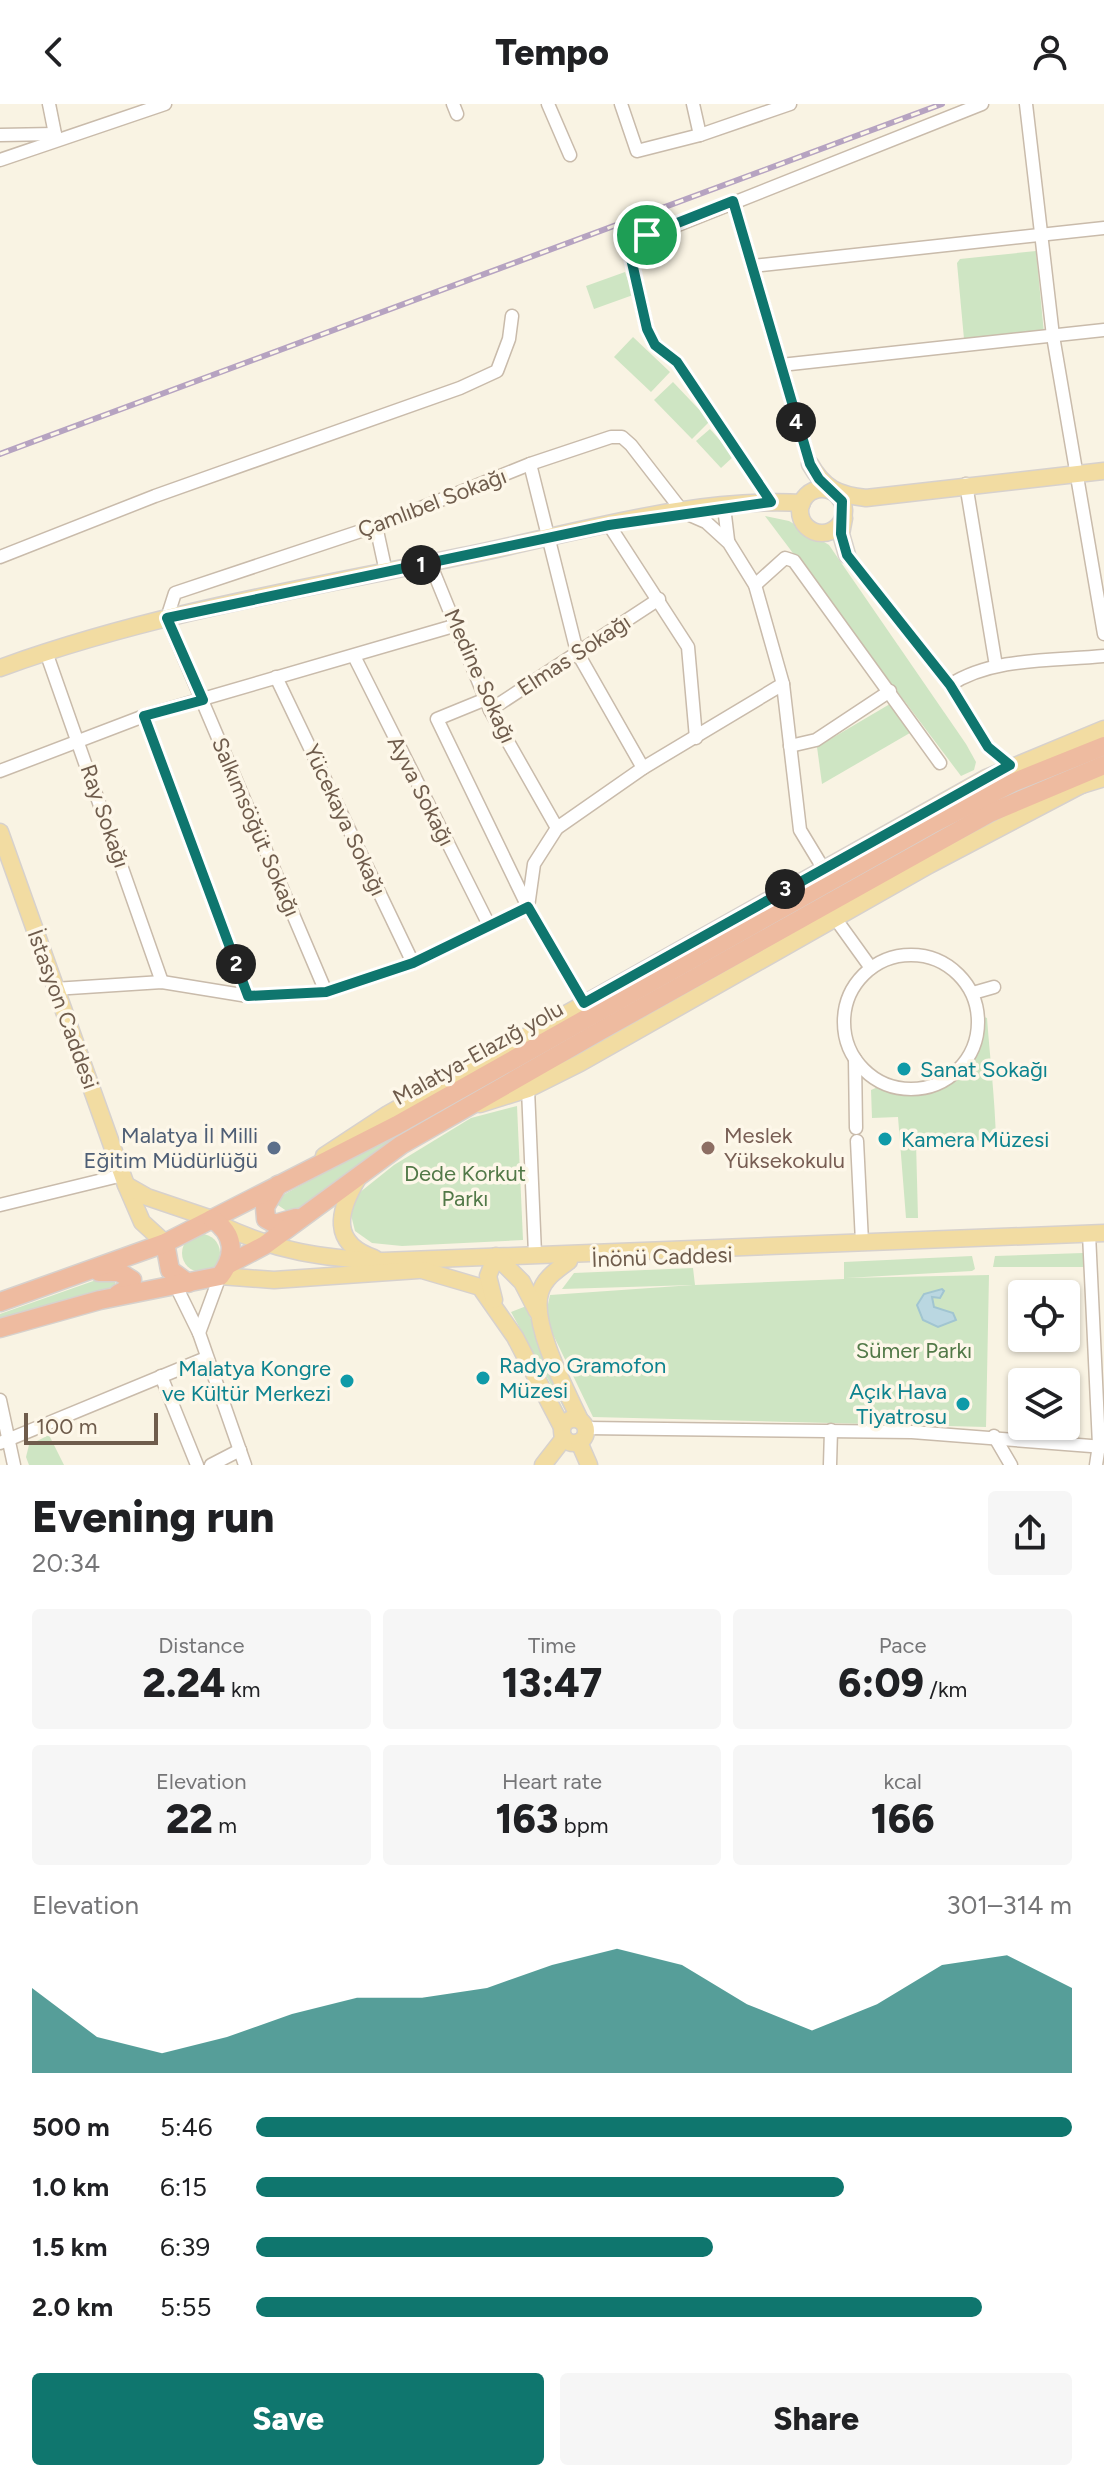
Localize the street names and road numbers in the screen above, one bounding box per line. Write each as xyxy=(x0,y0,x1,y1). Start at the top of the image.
street label: Çamlıbel Sokağı xyxy=(354,462,510,544)
street label: Medine Sokağı xyxy=(438,605,522,747)
street label: Elmas Sokağı xyxy=(512,608,636,702)
street label: Ayva Sokağı xyxy=(382,731,460,851)
street label: Salkımsöğüt Sokağı xyxy=(206,733,306,921)
street label: Yücekaya Sokağı xyxy=(298,740,392,900)
street label: Ray Sokağı xyxy=(75,761,135,871)
street label: İstasyon Caddesi xyxy=(22,925,104,1093)
street label: Malatya-Elazığ yolu xyxy=(388,995,568,1111)
street label: İnönü Caddesi xyxy=(591,1241,733,1273)

